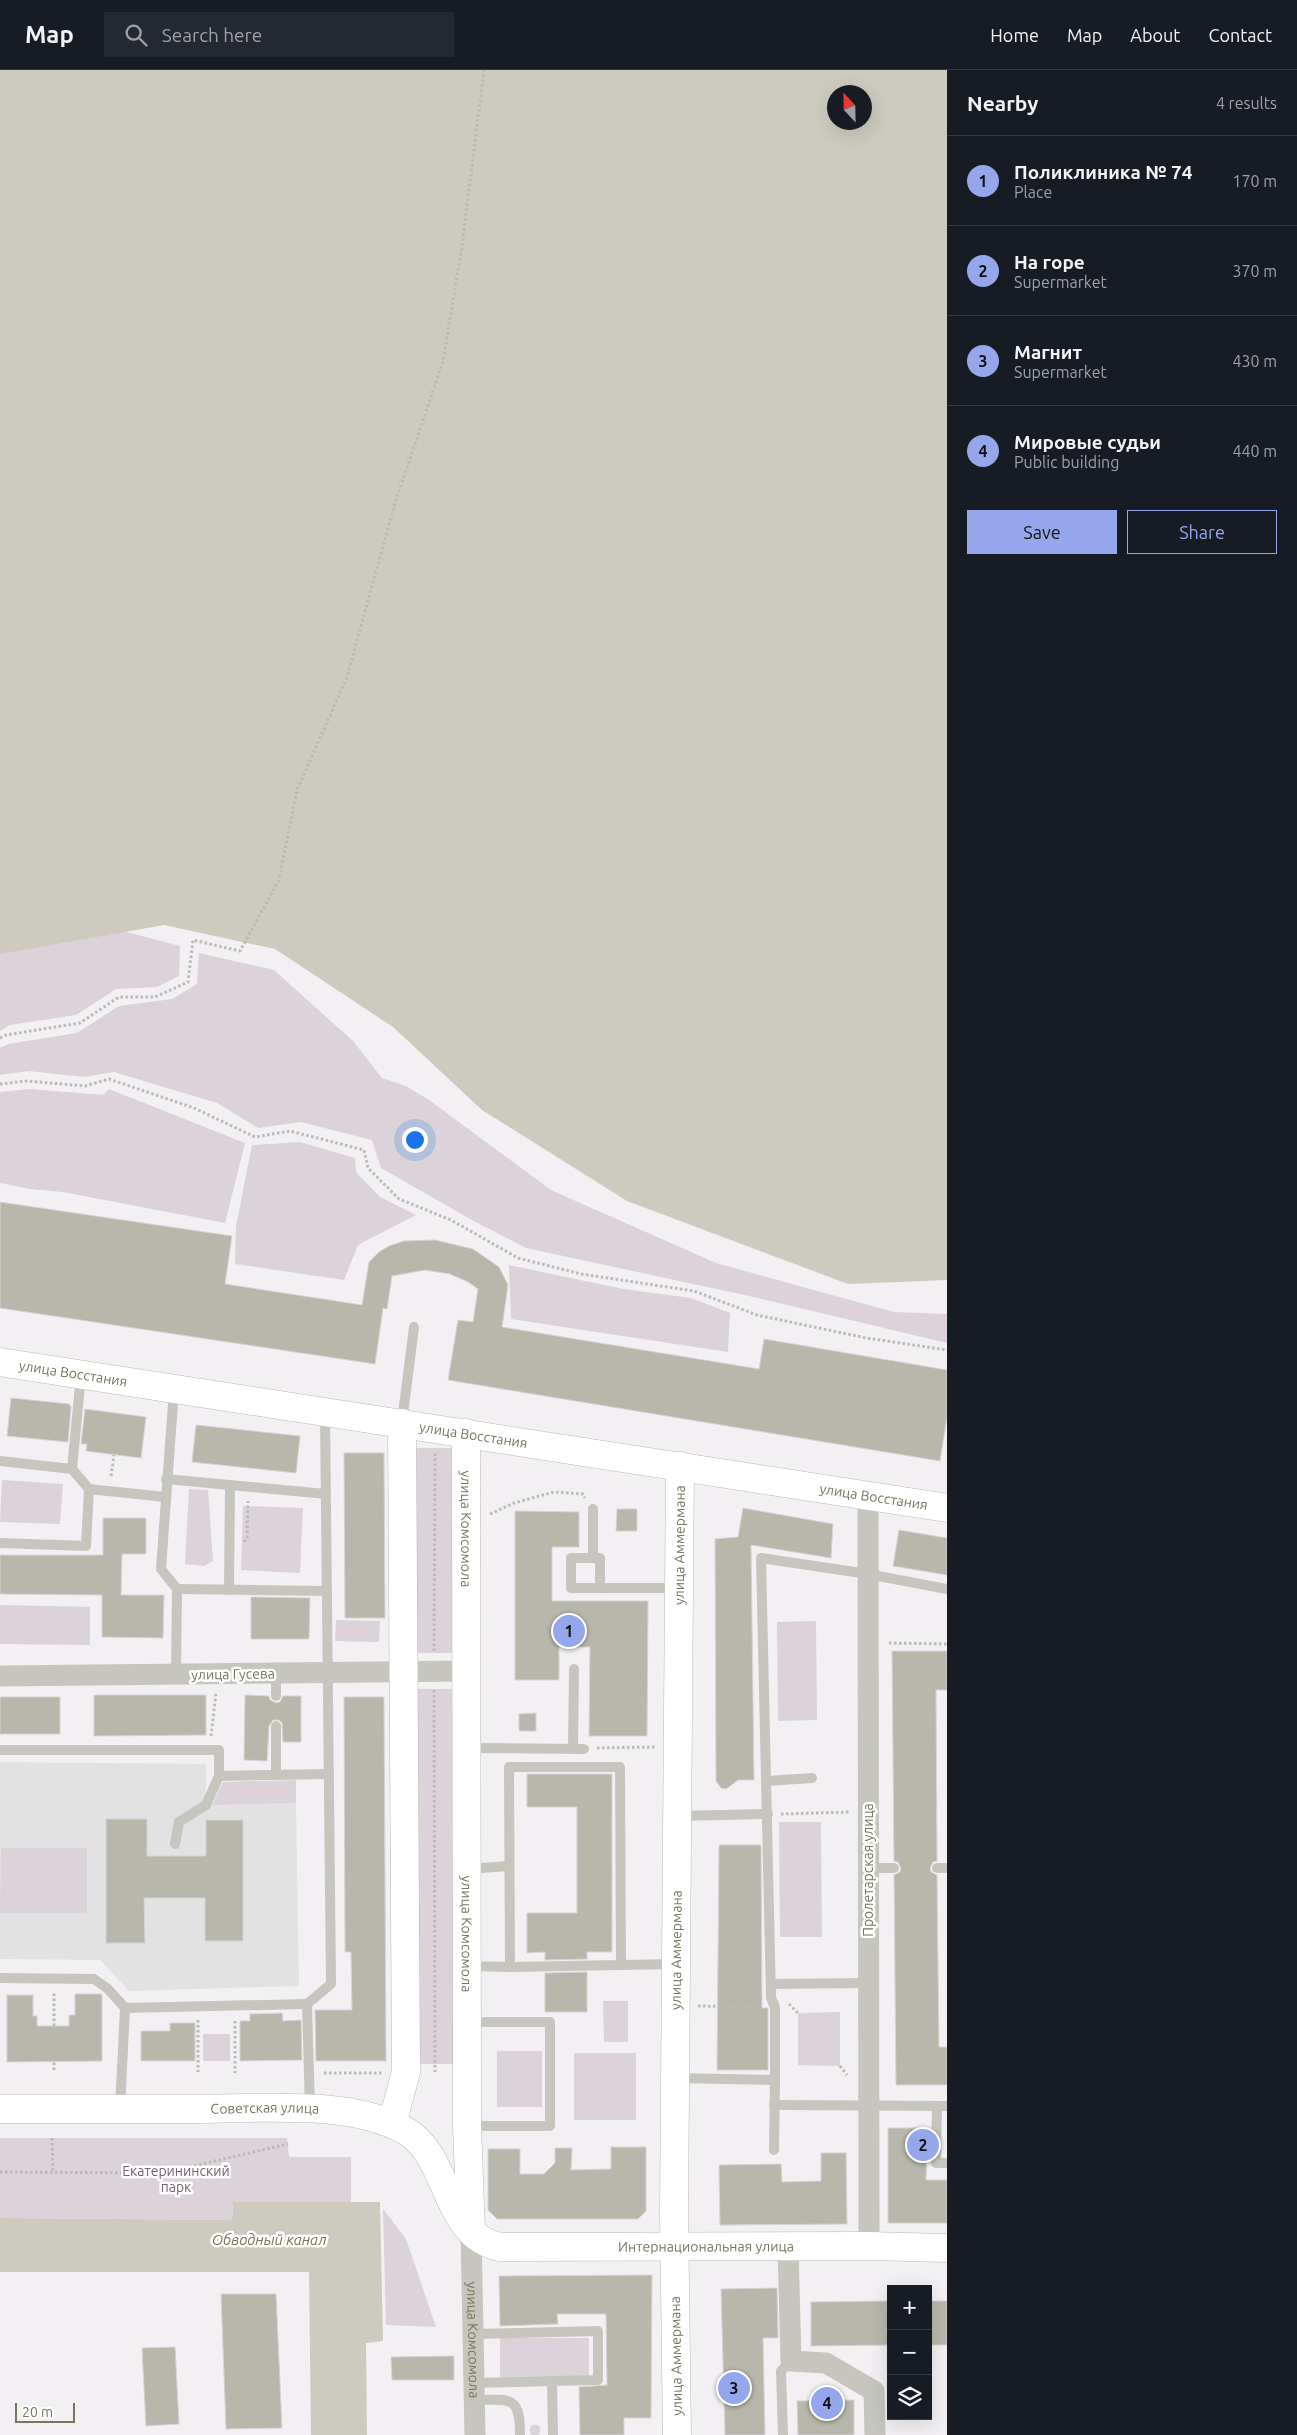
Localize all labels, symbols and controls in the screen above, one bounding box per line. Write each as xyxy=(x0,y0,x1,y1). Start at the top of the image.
search box xyxy=(104,12,454,57)
text: Map xyxy=(25,21,74,48)
icon: search xyxy=(122,21,150,49)
text: Search here xyxy=(162,24,262,46)
text: Home xyxy=(990,25,1039,45)
text: Map xyxy=(1067,25,1102,45)
text: About xyxy=(1130,25,1180,45)
text: Contact xyxy=(1208,25,1272,45)
north arrow xyxy=(827,85,872,130)
text: Nearby xyxy=(967,91,1038,115)
text: 4 results xyxy=(1216,94,1277,112)
text: Поликлиника № 74 xyxy=(1014,161,1192,183)
text: 1 xyxy=(978,172,988,190)
text: 170 m xyxy=(1232,172,1277,190)
text: Place xyxy=(1014,183,1052,201)
text: На горе xyxy=(1014,251,1085,273)
text: 2 xyxy=(978,262,988,280)
text: 370 m xyxy=(1232,262,1277,280)
text: Supermarket xyxy=(1014,273,1107,291)
text: Магнит xyxy=(1014,341,1082,363)
text: 3 xyxy=(978,352,988,370)
text: 430 m xyxy=(1232,352,1277,370)
text: Supermarket xyxy=(1014,363,1107,381)
text: Мировые судьи xyxy=(1014,431,1161,453)
text: 4 xyxy=(978,442,988,460)
text: 440 m xyxy=(1232,442,1277,460)
text: Public building xyxy=(1014,453,1119,471)
button: Save xyxy=(967,510,1117,554)
button: Share xyxy=(1127,510,1277,554)
your location xyxy=(402,1127,428,1153)
street label: улица Восстания xyxy=(18,1357,128,1390)
street label: улица Восстания xyxy=(418,1419,529,1451)
street label: улица Комсомола xyxy=(458,1471,474,1587)
street label: улица Восстания xyxy=(818,1480,929,1513)
street label: улица Аммермана xyxy=(671,1485,688,1605)
pin: 1 xyxy=(553,1612,585,1650)
street label: улица Гусева xyxy=(191,1665,275,1683)
street label: Пролетарская улица xyxy=(860,1803,876,1937)
street label: улица Комсомола xyxy=(459,1876,475,1992)
street label: улица Аммермана xyxy=(668,1890,685,2010)
street label: Советская улица xyxy=(210,2100,320,2117)
pin: 2 xyxy=(907,2126,939,2164)
park label: Екатерининский парк xyxy=(122,2163,230,2195)
water label: Обводный канал xyxy=(212,2231,326,2248)
street label: Интернациональная улица xyxy=(618,2238,794,2255)
street label: улица Комсомола xyxy=(464,2281,482,2399)
map controls xyxy=(887,2285,932,2420)
button: + xyxy=(887,2285,932,2330)
street label: улица Аммермана xyxy=(667,2296,685,2416)
button: − xyxy=(887,2330,932,2375)
pin: 3 xyxy=(718,2369,750,2407)
button: layers xyxy=(887,2375,932,2420)
pin: 4 xyxy=(811,2384,843,2422)
scale bar xyxy=(15,2400,75,2423)
text: 20 m xyxy=(22,2404,53,2420)

